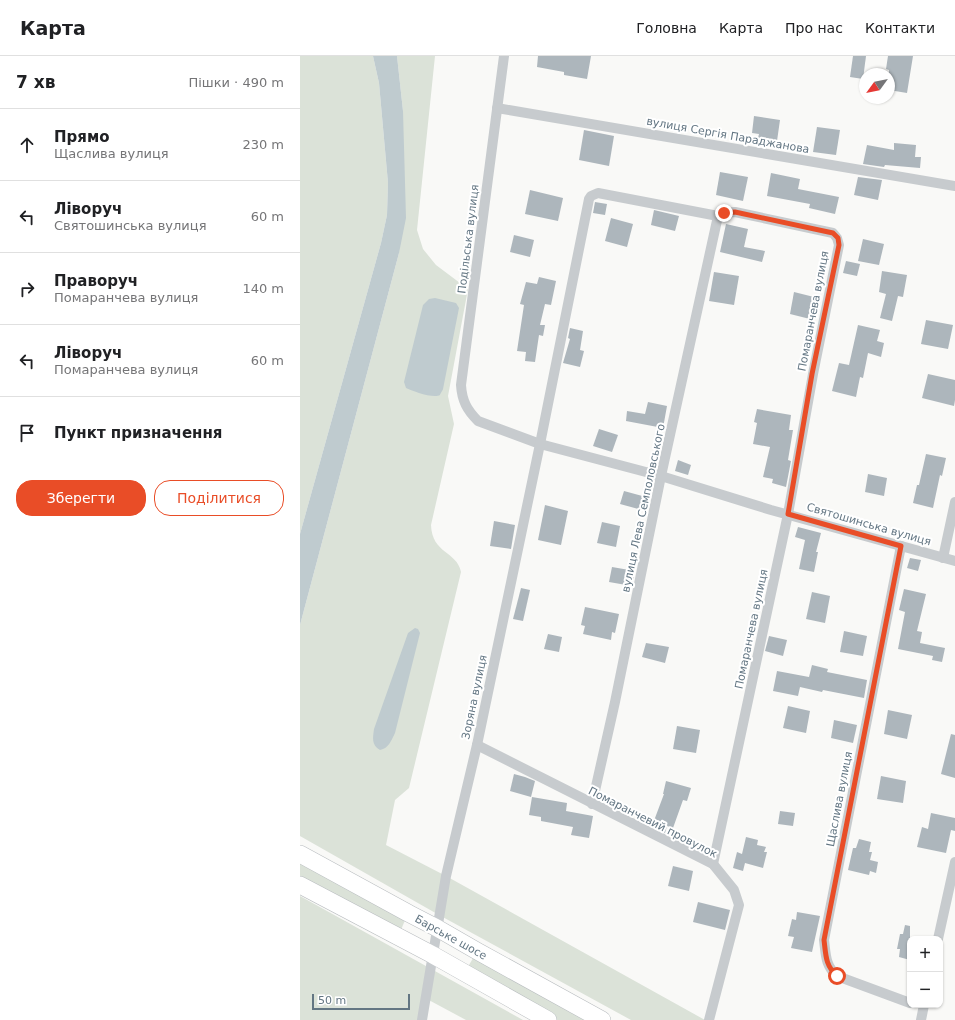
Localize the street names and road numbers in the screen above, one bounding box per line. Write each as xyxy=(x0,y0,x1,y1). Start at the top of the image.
street label: вулиця Сергія Параджанова xyxy=(645,115,810,156)
street label: Подільська вулиця xyxy=(455,184,482,294)
street label: Помаранчева вулиця xyxy=(795,250,832,372)
street label: вулиця Лева Семполовського xyxy=(619,422,668,594)
street label: Святошинська вулиця xyxy=(805,500,933,549)
street label: Помаранчева вулиця xyxy=(732,568,771,690)
street label: Зоряна вулиця xyxy=(459,654,490,741)
street label: Щаслива вулиця xyxy=(824,750,855,848)
street label: Помаранчевий провулок xyxy=(586,784,720,861)
street label: Барське шосе xyxy=(412,912,489,963)

